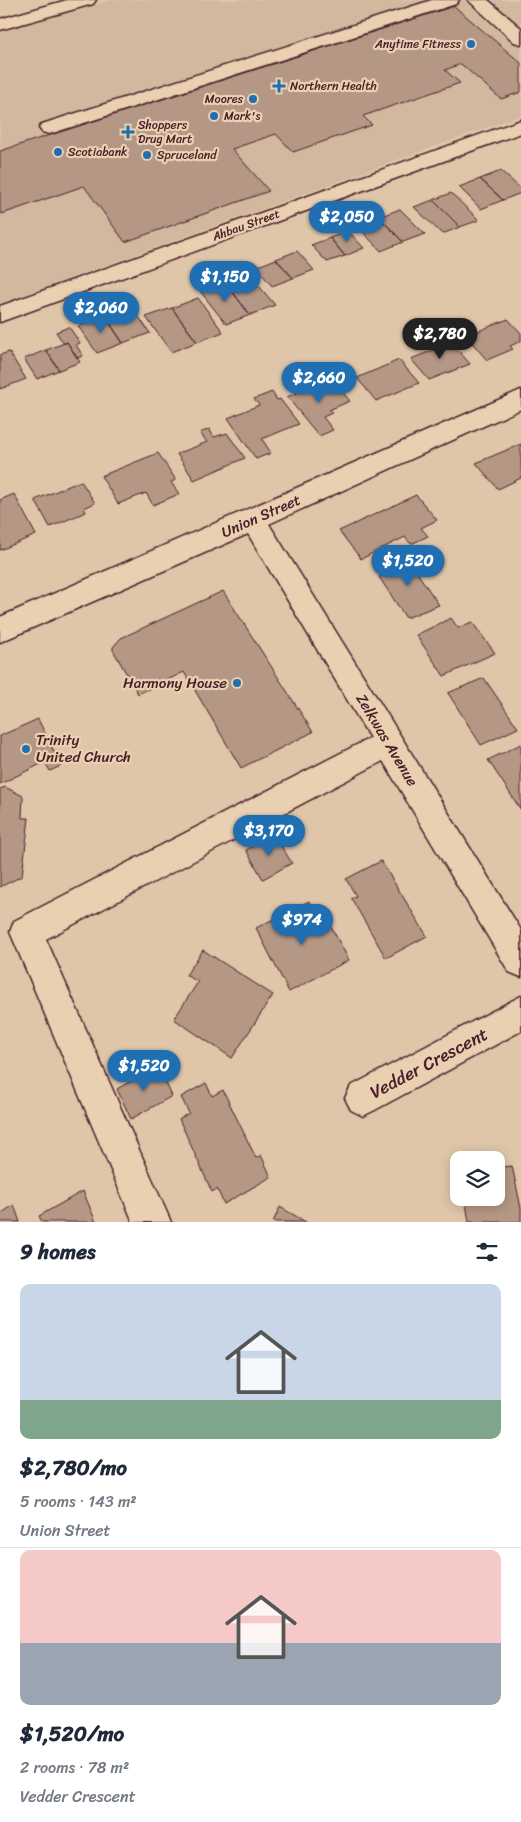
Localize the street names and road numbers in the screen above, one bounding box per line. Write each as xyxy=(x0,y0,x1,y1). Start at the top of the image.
street label: Ahbau Street xyxy=(208,203,283,248)
street label: Union Street xyxy=(217,487,305,545)
street label: Zelkwas Avenue xyxy=(349,688,425,792)
street label: Vedder Crescent xyxy=(364,1018,494,1108)

